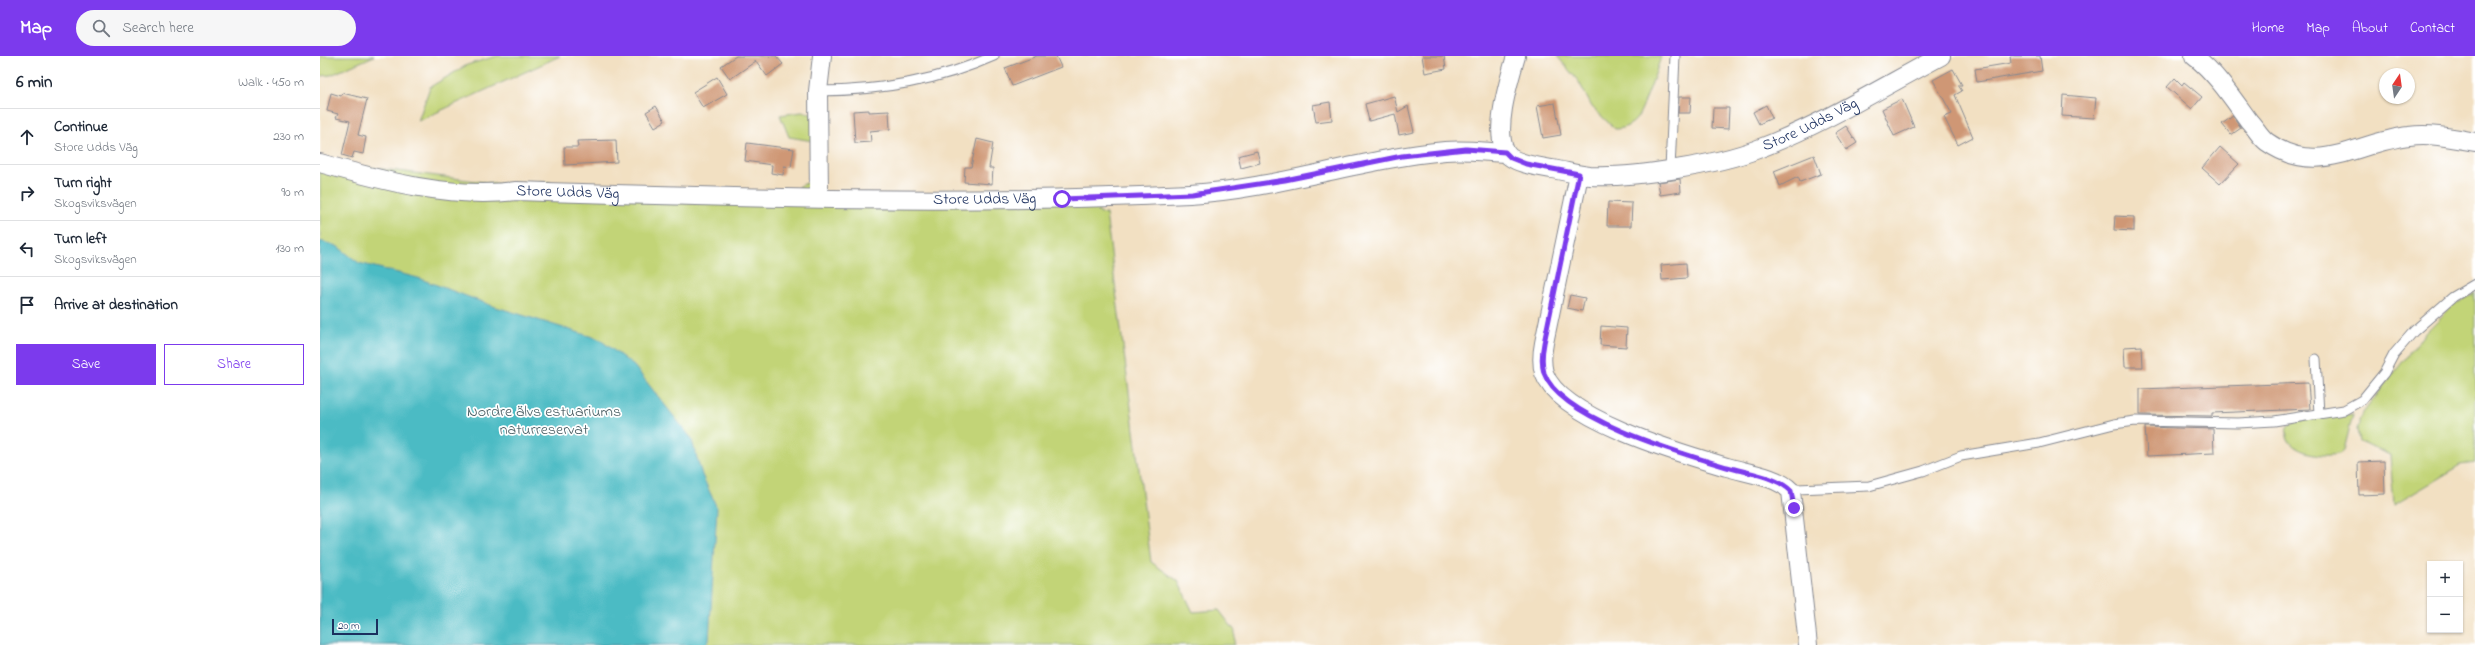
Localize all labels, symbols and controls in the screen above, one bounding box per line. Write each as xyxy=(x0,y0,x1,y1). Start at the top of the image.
search box xyxy=(76,10,356,46)
text: Map xyxy=(20,15,52,42)
icon: search xyxy=(90,17,112,39)
text: Search here xyxy=(122,17,194,39)
text: Home xyxy=(2252,18,2284,39)
text: Map xyxy=(2306,18,2330,39)
text: About xyxy=(2352,18,2388,39)
text: Contact xyxy=(2410,18,2455,39)
north arrow xyxy=(2379,68,2415,104)
text: 6 min xyxy=(16,70,52,95)
text: Walk · 450 m xyxy=(238,73,304,92)
street label: Store Udds Väg xyxy=(1759,92,1862,158)
text: Continue xyxy=(54,116,108,138)
icon: ahead xyxy=(16,126,38,148)
text: 230 m xyxy=(273,127,304,146)
text: Store Udds Väg xyxy=(54,138,138,157)
text: Turn right xyxy=(54,172,112,194)
street label: Store Udds Väg xyxy=(516,179,620,206)
icon: right xyxy=(16,182,38,204)
text: 90 m xyxy=(281,183,304,202)
street label: Store Udds Väg xyxy=(933,187,1036,212)
route start xyxy=(1053,190,1071,208)
text: Skogsviksvägen xyxy=(54,194,137,213)
text: Turn left xyxy=(54,228,107,250)
icon: left xyxy=(16,238,38,260)
text: 130 m xyxy=(276,239,304,258)
text: Skogsviksvägen xyxy=(54,250,137,269)
icon: arrive xyxy=(16,294,38,316)
text: Arrive at destination xyxy=(54,294,178,316)
button: Save xyxy=(16,344,156,385)
button: Share xyxy=(164,344,304,385)
park label: Nordre älvs estuariums naturreservat xyxy=(467,400,621,442)
route end xyxy=(1785,499,1803,517)
map controls xyxy=(2427,561,2463,633)
button: + xyxy=(2427,561,2463,597)
button: − xyxy=(2427,597,2463,633)
scale bar xyxy=(332,617,378,636)
text: 20 m xyxy=(338,618,360,634)

